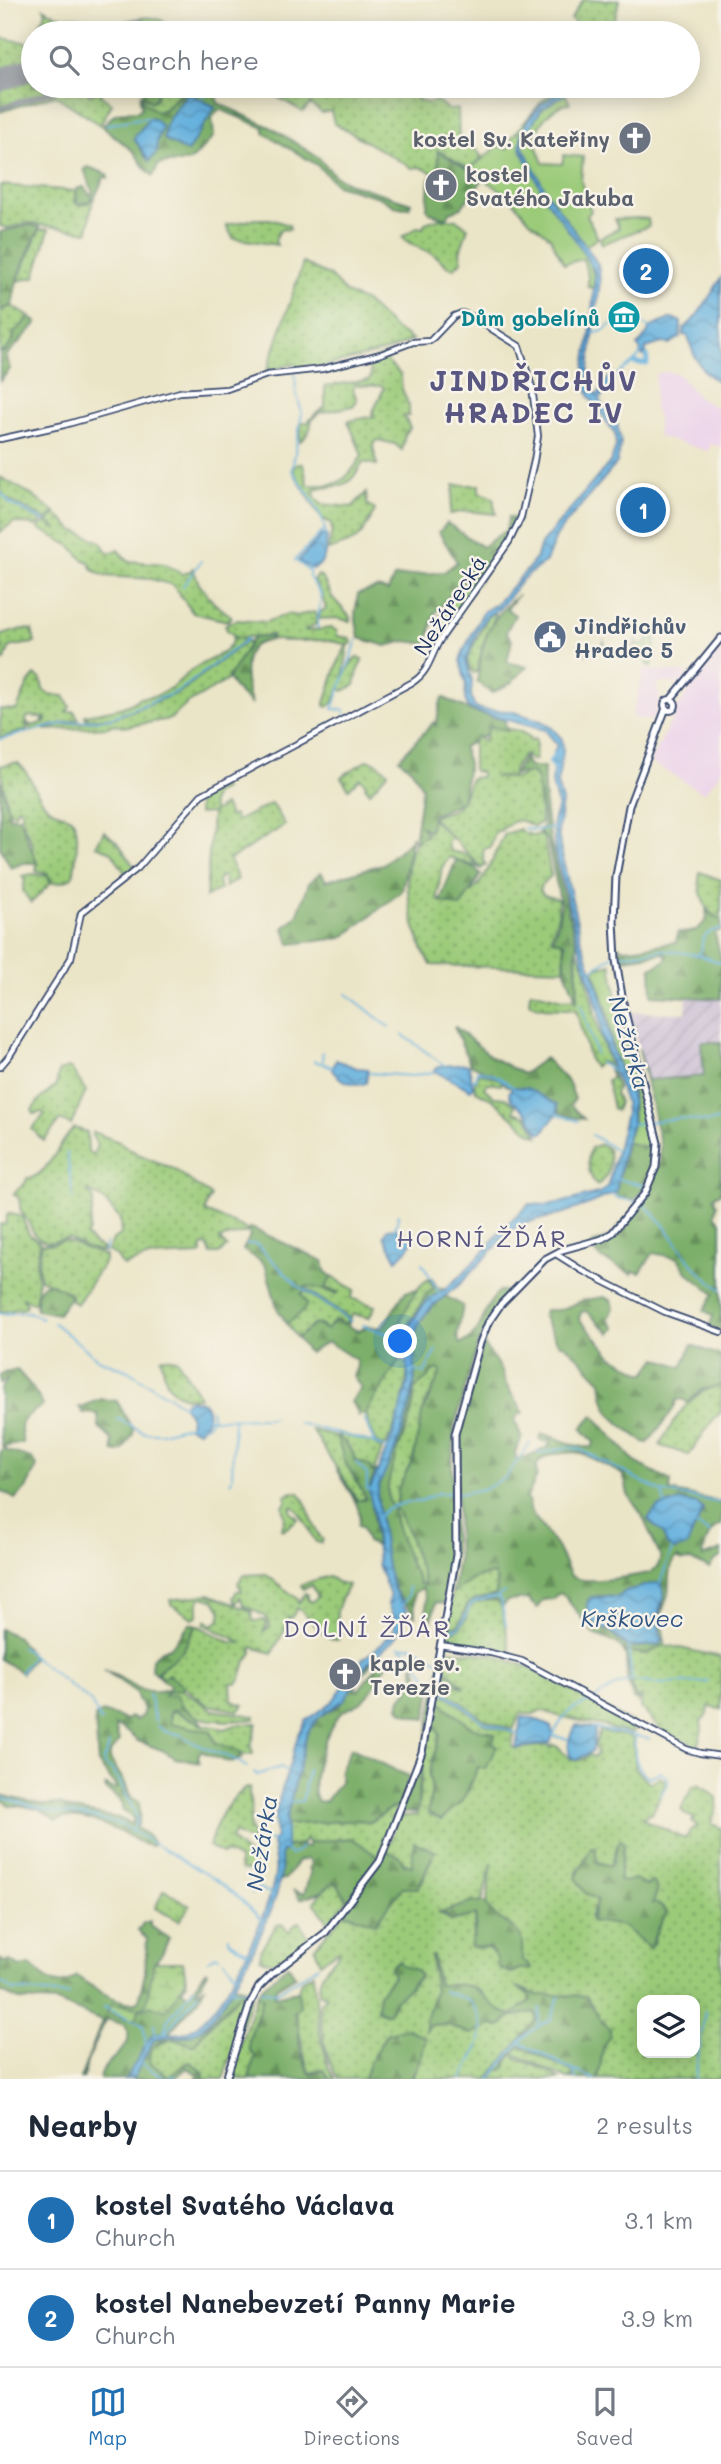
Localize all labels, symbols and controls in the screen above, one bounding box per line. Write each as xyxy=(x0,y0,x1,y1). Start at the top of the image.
search box xyxy=(21,21,700,98)
icon: search xyxy=(45,41,83,79)
text: Search here xyxy=(101,43,259,77)
church icon: kostel Sv. Kateřiny xyxy=(616,119,654,157)
place label: kostel Sv. Kateřiny xyxy=(413,125,610,153)
place label: kostel Svatého Jakuba xyxy=(466,160,634,211)
church icon: kostel Svatého Jakuba xyxy=(422,166,460,204)
pin: 2 xyxy=(623,245,669,297)
museum icon: Dům gobelínů xyxy=(605,298,643,336)
place label: Dům gobelínů xyxy=(460,304,600,331)
district label: JINDŘICHŮV HRADEC IV xyxy=(429,362,639,430)
pin: 1 xyxy=(620,484,666,536)
street label: Nežárecká xyxy=(407,550,491,660)
place label: Jindřichův Hradec 5 xyxy=(574,612,687,663)
public building icon: Jindřichův Hradec 5 xyxy=(531,618,569,656)
water label: Nežárka xyxy=(602,992,658,1092)
district label: HORNÍ ŽĎÁR xyxy=(396,1222,568,1253)
your location xyxy=(383,1324,417,1358)
water label: Krškovec xyxy=(581,1603,683,1633)
district label: DOLNÍ ŽĎÁR xyxy=(283,1612,451,1643)
place label: kaple sv. Terezie xyxy=(370,1649,460,1700)
church icon: kaple sv. Terezie xyxy=(326,1655,364,1693)
water label: Nežárka xyxy=(239,1793,283,1893)
map controls xyxy=(637,1995,700,2058)
button: layers xyxy=(637,1995,700,2058)
text: Nearby xyxy=(28,2105,138,2145)
text: 2 results xyxy=(596,2110,693,2140)
text: kostel Svatého Václava xyxy=(95,2188,395,2222)
text: 1 xyxy=(46,2205,56,2235)
text: 3.1 km xyxy=(625,2205,693,2235)
text: Church xyxy=(95,2222,175,2252)
text: kostel Nanebevzetí Panny Marie xyxy=(95,2286,516,2320)
text: 2 xyxy=(45,2303,57,2333)
text: 3.9 km xyxy=(621,2303,693,2333)
text: Church xyxy=(95,2320,175,2350)
tab: Map xyxy=(88,2383,127,2450)
tab: Directions xyxy=(303,2383,400,2450)
tab: Saved xyxy=(576,2383,633,2450)

